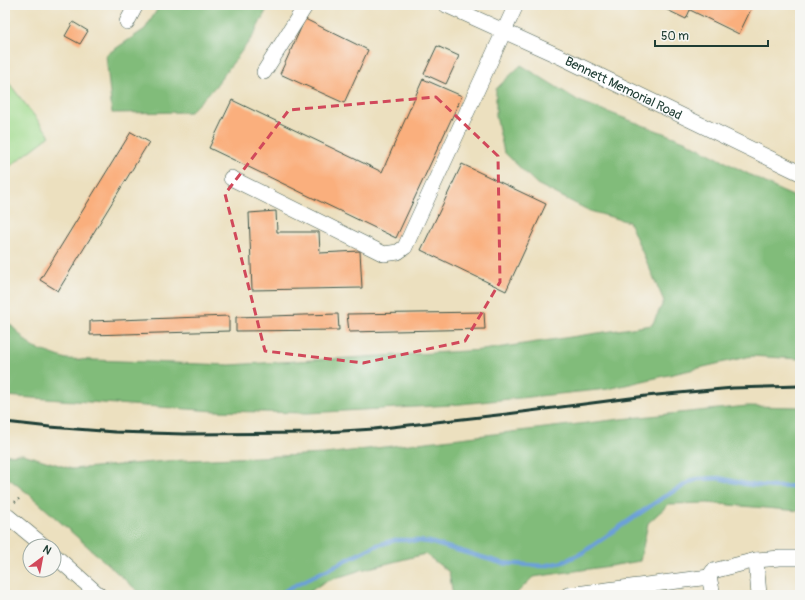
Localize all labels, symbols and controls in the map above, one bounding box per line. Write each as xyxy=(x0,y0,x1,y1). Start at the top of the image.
scale bar xyxy=(655,22,768,48)
text: 50 m xyxy=(661,29,689,44)
street label: Bennett Memorial Road xyxy=(562,53,684,124)
north arrow xyxy=(22,538,62,578)
text: N xyxy=(40,542,54,558)

